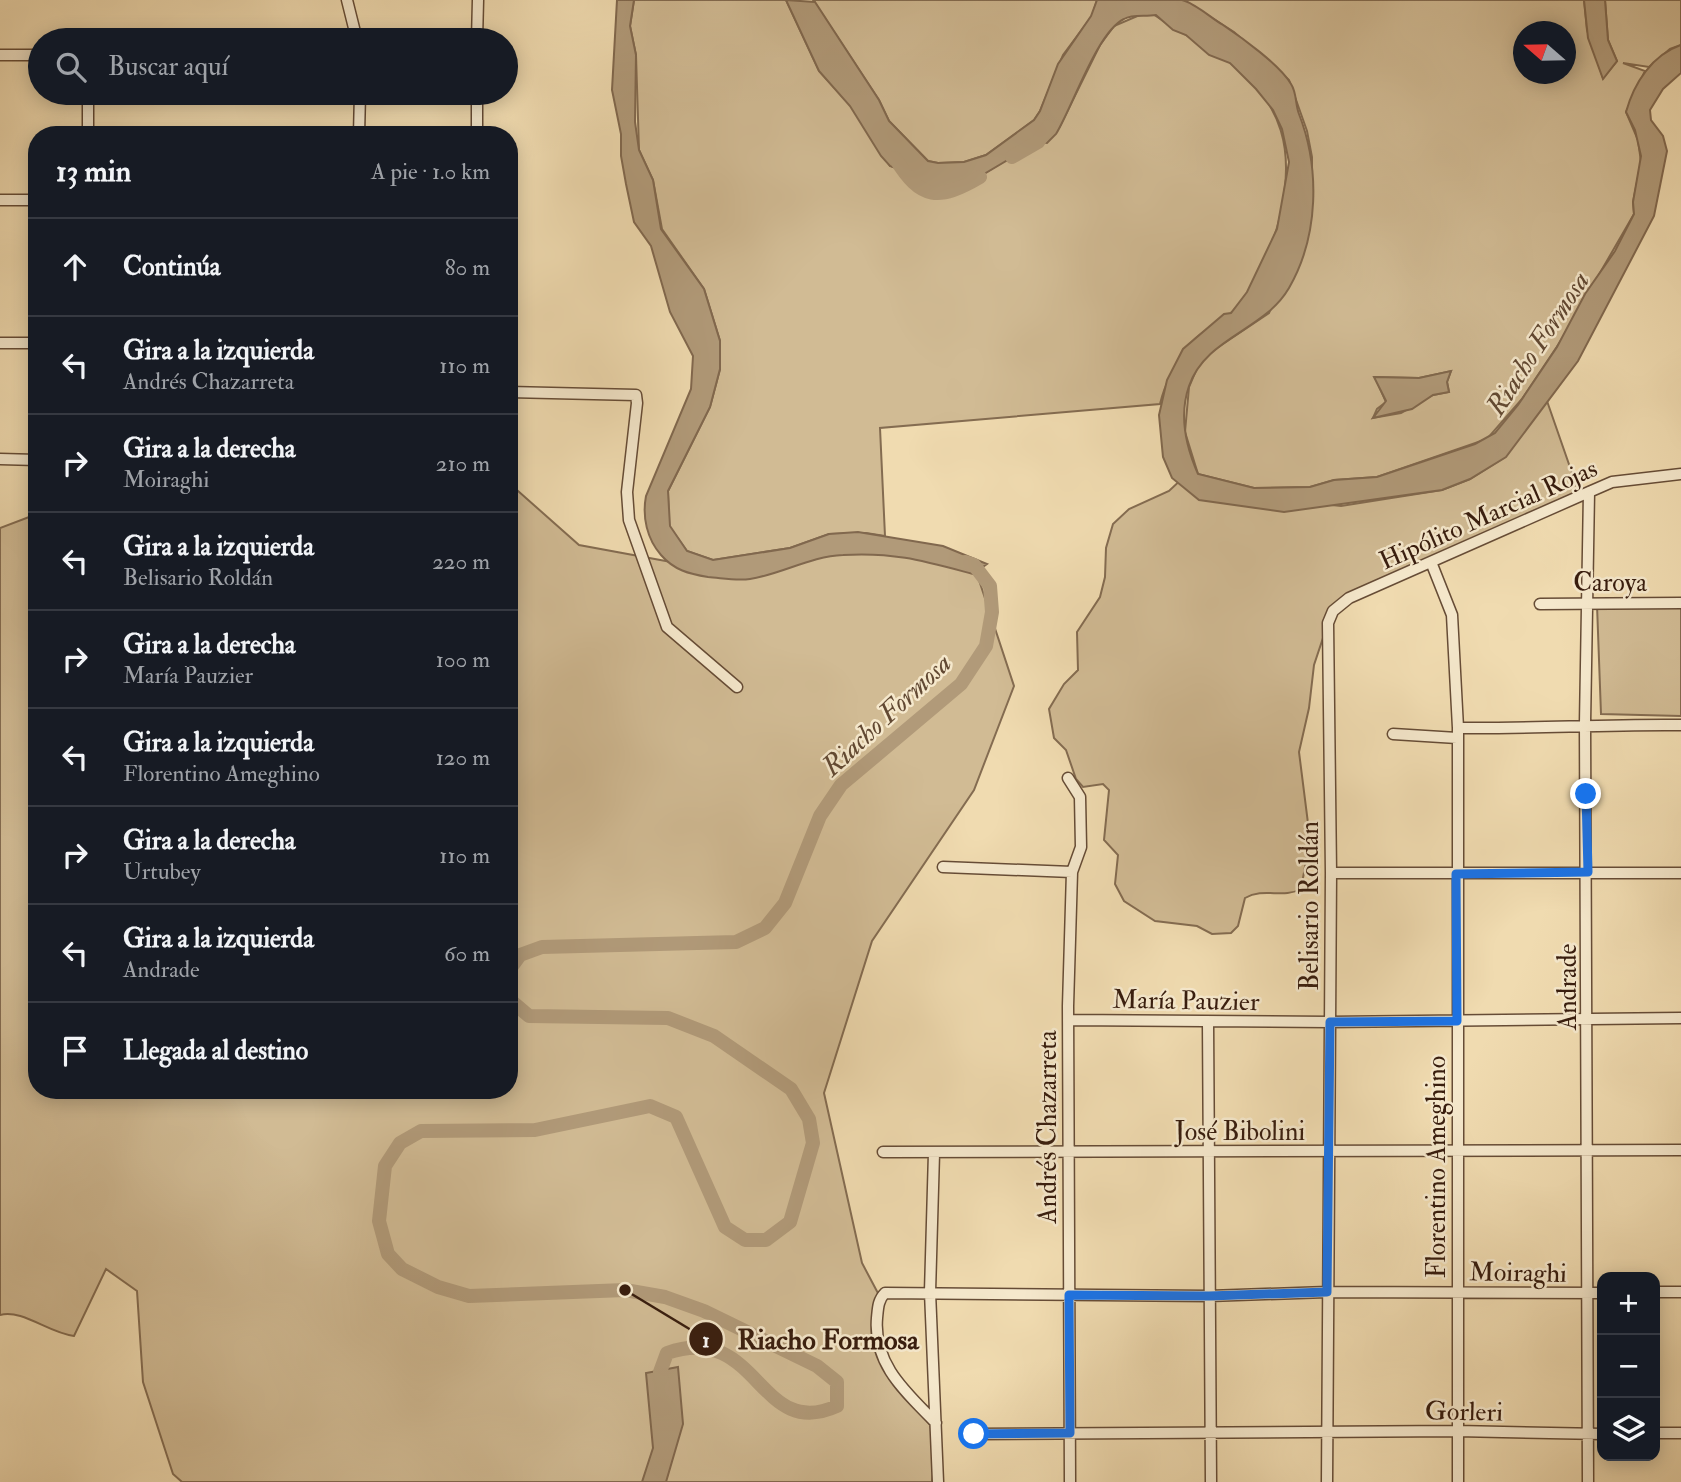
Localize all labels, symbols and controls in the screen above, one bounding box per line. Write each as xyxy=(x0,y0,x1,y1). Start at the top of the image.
north arrow xyxy=(1513,21,1576,84)
search box xyxy=(28,28,518,105)
icon: search xyxy=(52,48,90,86)
text: Buscar aquí xyxy=(108,51,228,83)
text: 13 min xyxy=(56,153,131,190)
text: A pie · 1.0 km xyxy=(371,157,490,186)
icon: ahead xyxy=(56,248,94,286)
text: Continúa xyxy=(123,251,221,283)
text: 80 m xyxy=(445,253,490,282)
water label: Riacho Formosa xyxy=(1478,265,1598,423)
text: Gira a la izquierda xyxy=(123,335,314,367)
icon: left xyxy=(56,346,94,384)
text: 110 m xyxy=(439,351,490,380)
text: Andrés Chazarreta xyxy=(123,367,294,396)
text: Gira a la derecha xyxy=(123,433,296,465)
icon: right xyxy=(56,444,94,482)
text: 210 m xyxy=(436,449,490,478)
street label: Hipólito Marcial Rojas xyxy=(1374,452,1603,578)
text: Moiraghi xyxy=(123,465,209,494)
text: Gira a la izquierda xyxy=(123,531,314,563)
icon: left xyxy=(56,542,94,580)
text: 220 m xyxy=(432,547,490,576)
text: Belisario Roldán xyxy=(123,563,273,592)
street label: Caroya xyxy=(1573,567,1647,599)
text: Gira a la derecha xyxy=(123,629,296,661)
icon: right xyxy=(56,640,94,678)
text: 100 m xyxy=(436,645,490,674)
water label: Riacho Formosa xyxy=(814,646,959,785)
text: María Pauzier xyxy=(123,661,253,690)
text: Gira a la izquierda xyxy=(123,727,314,759)
icon: left xyxy=(56,738,94,776)
text: 120 m xyxy=(436,743,490,772)
text: Florentino Ameghino xyxy=(123,759,320,788)
route end xyxy=(1570,778,1601,809)
street label: Belisario Roldán xyxy=(1294,821,1326,991)
text: Gira a la derecha xyxy=(123,825,296,857)
icon: right xyxy=(56,836,94,874)
text: 110 m xyxy=(439,841,490,870)
text: Urtubey xyxy=(123,857,201,886)
text: Gira a la izquierda xyxy=(123,923,314,955)
icon: left xyxy=(56,934,94,972)
text: 60 m xyxy=(444,939,490,968)
street label: Andrade xyxy=(1552,944,1584,1031)
text: Andrade xyxy=(123,955,200,984)
street label: María Pauzier xyxy=(1112,984,1260,1018)
street label: Andrés Chazarreta xyxy=(1032,1030,1064,1225)
icon: arrive xyxy=(56,1032,94,1070)
text: Llegada al destino xyxy=(123,1035,308,1067)
street label: Florentino Ameghino xyxy=(1421,1056,1453,1278)
street label: José Bibolini xyxy=(1174,1116,1305,1148)
street label: Moiraghi xyxy=(1469,1256,1567,1290)
map controls xyxy=(1597,1272,1660,1461)
button: + xyxy=(1597,1272,1660,1335)
callout: Riacho Formosa xyxy=(688,1315,933,1364)
text: Riacho Formosa xyxy=(737,1323,920,1358)
text: 1 xyxy=(702,1327,710,1354)
button: − xyxy=(1597,1335,1660,1398)
street label: Gorleri xyxy=(1425,1395,1503,1429)
button: layers xyxy=(1597,1398,1660,1461)
route start xyxy=(958,1418,989,1449)

